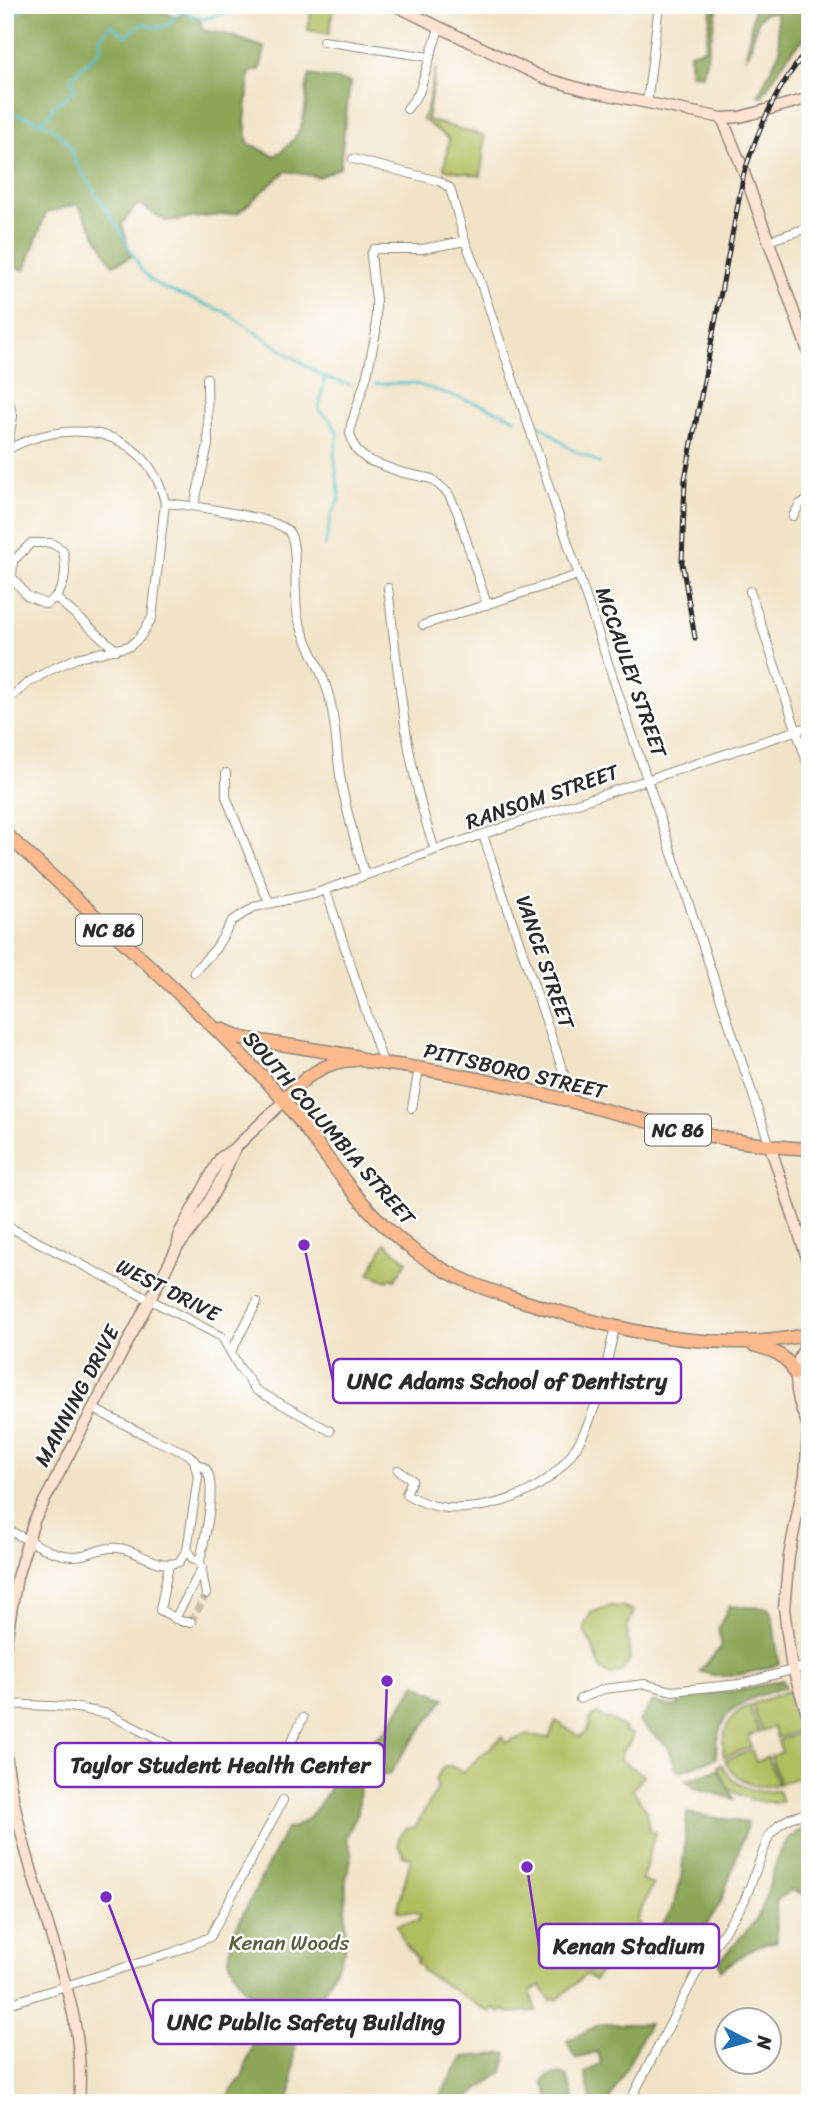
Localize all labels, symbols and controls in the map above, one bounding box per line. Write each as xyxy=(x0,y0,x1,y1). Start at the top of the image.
street label: MCCAULEY STREET xyxy=(584,582,678,764)
street label: RANSOM STREET xyxy=(460,752,625,841)
street label: VANCE STREET xyxy=(504,890,586,1035)
road number: NC 86 xyxy=(76,914,142,946)
street label: SOUTH COLUMBIA STREET xyxy=(233,1022,426,1236)
street label: PITTSBORO STREET xyxy=(420,1032,611,1111)
road number: NC 86 xyxy=(645,1114,711,1146)
street label: WEST DRIVE xyxy=(109,1247,228,1333)
street label: MANNING DRIVE xyxy=(24,1317,131,1474)
callout: UNC Adams School of Dentistry xyxy=(333,1359,681,1403)
text: UNC Adams School of Dentistry xyxy=(347,1361,668,1402)
callout: Taylor Student Health Center xyxy=(55,1743,384,1787)
text: Taylor Student Health Center xyxy=(70,1745,372,1786)
park label: Kenan Woods xyxy=(229,1924,350,1962)
callout: Kenan Stadium xyxy=(539,1924,719,1968)
text: Kenan Stadium xyxy=(552,1926,705,1967)
callout: UNC Public Safety Building xyxy=(153,2000,460,2044)
text: UNC Public Safety Building xyxy=(167,2002,445,2043)
north arrow xyxy=(714,2007,784,2076)
text: N xyxy=(747,2033,782,2052)

